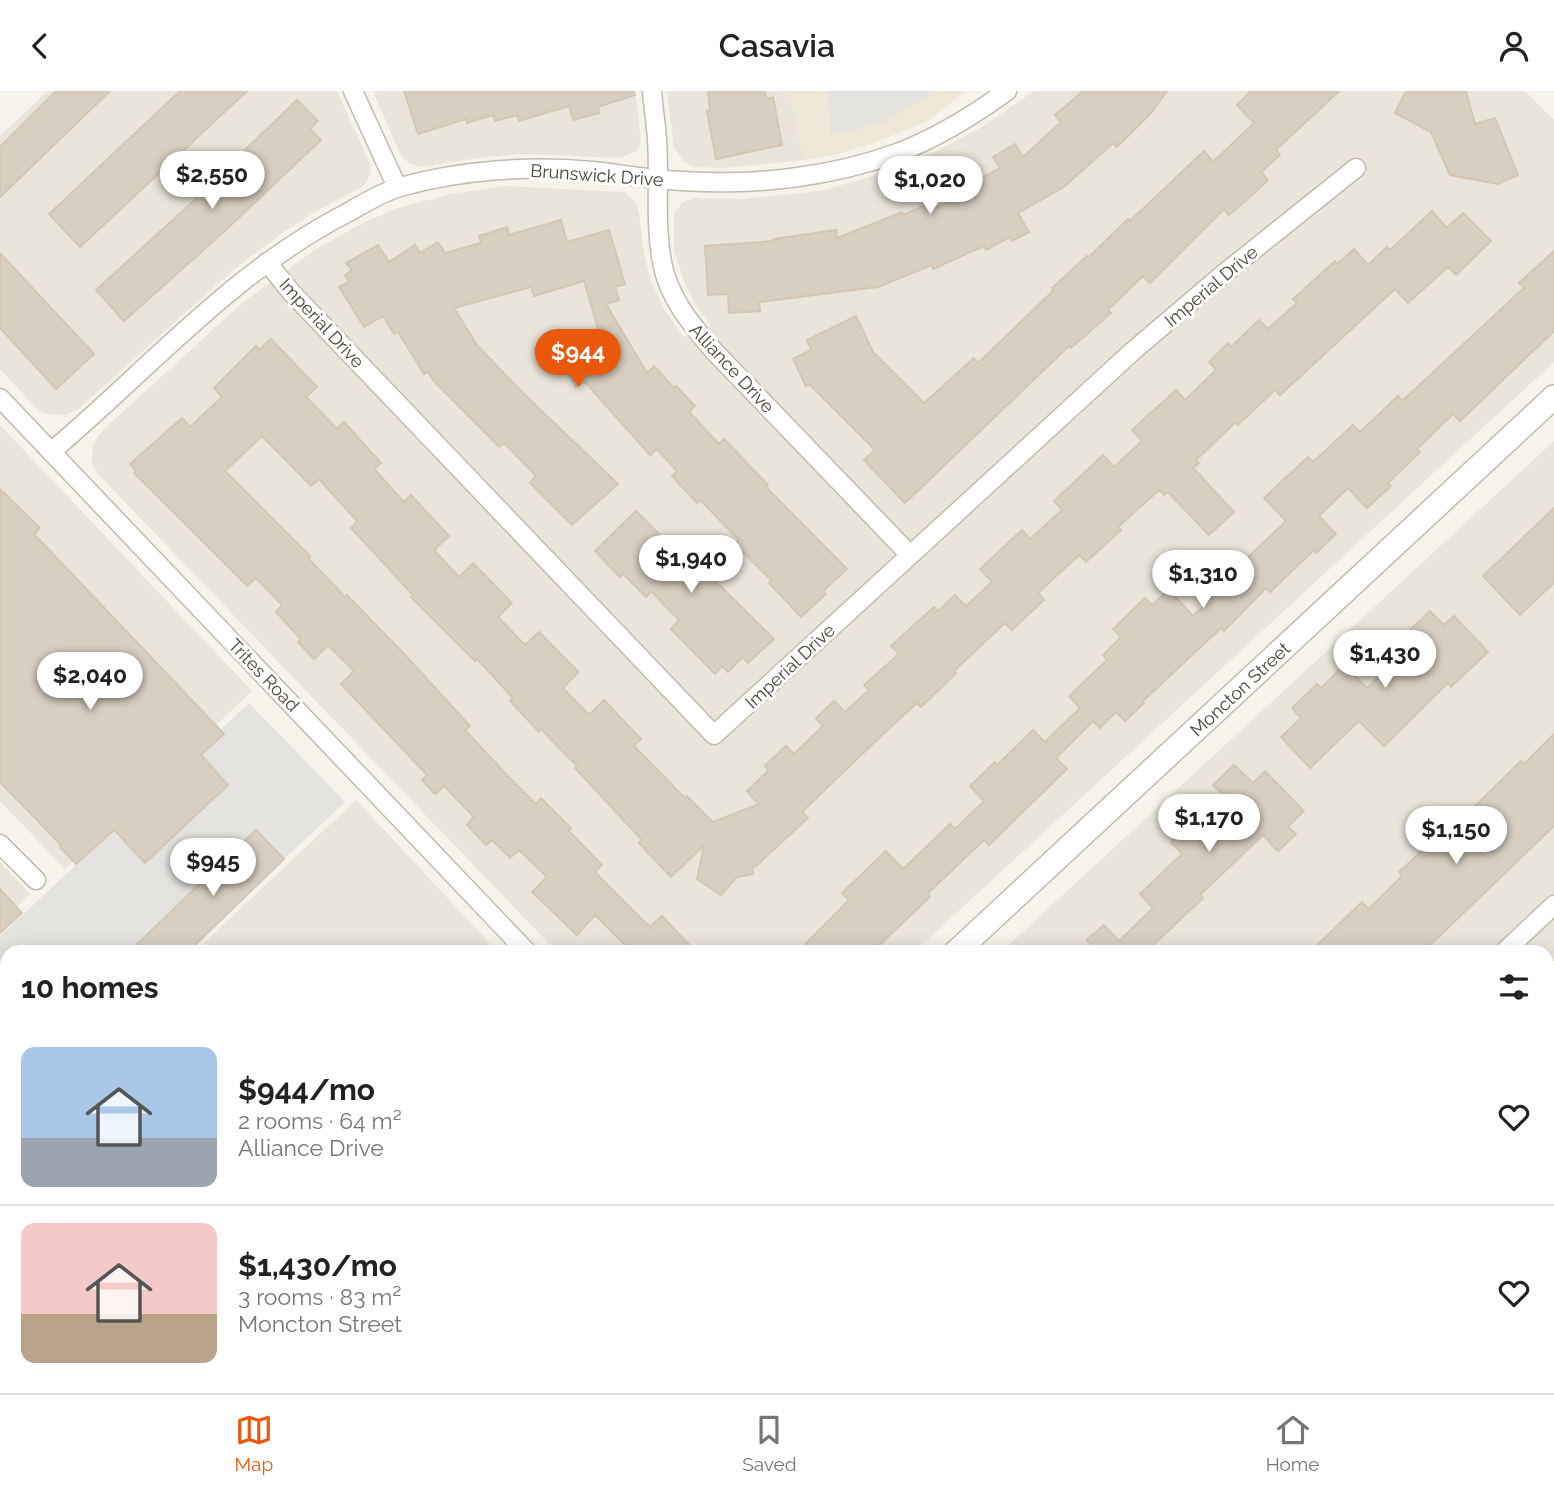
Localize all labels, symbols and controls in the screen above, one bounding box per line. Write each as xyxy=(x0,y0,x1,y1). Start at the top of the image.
icon: back xyxy=(21,27,59,65)
text: Casavia xyxy=(719,27,835,64)
icon: person xyxy=(1495,27,1533,65)
pin: $2,550 xyxy=(155,151,269,211)
pin: $1,020 xyxy=(873,157,987,216)
text: $2,550 xyxy=(176,160,248,187)
street label: Brunswick Drive xyxy=(530,160,665,190)
text: $1,020 xyxy=(894,165,966,192)
street label: Imperial Drive xyxy=(1160,241,1262,331)
street label: Imperial Drive xyxy=(275,274,369,372)
street label: Alliance Drive xyxy=(685,319,779,417)
pin: $944 xyxy=(537,329,619,389)
text: $944 xyxy=(551,338,605,365)
pin: $1,940 xyxy=(634,535,748,595)
text: $1,940 xyxy=(655,544,727,571)
pin: $1,310 xyxy=(1146,551,1260,610)
text: $1,310 xyxy=(1168,559,1238,586)
street label: Imperial Drive xyxy=(741,619,839,713)
pin: $1,430 xyxy=(1328,631,1442,690)
street label: Trites Road xyxy=(224,634,304,716)
street label: Moncton Street xyxy=(1185,637,1294,740)
text: $1,430 xyxy=(1349,639,1421,666)
pin: $2,040 xyxy=(33,653,147,712)
text: $2,040 xyxy=(53,661,127,688)
pin: $1,170 xyxy=(1152,795,1266,854)
text: $1,170 xyxy=(1174,803,1244,830)
pin: $1,150 xyxy=(1399,807,1513,866)
text: $1,150 xyxy=(1421,815,1491,842)
pin: $945 xyxy=(172,839,254,898)
text: $945 xyxy=(186,847,240,874)
icon: filters xyxy=(1495,968,1533,1006)
text: 10 homes xyxy=(21,970,158,1005)
text: $944/mo xyxy=(238,1072,375,1107)
icon: home xyxy=(77,1075,161,1159)
icon: heart xyxy=(1495,1098,1533,1136)
text: 2 rooms · 64 m² xyxy=(238,1107,402,1134)
text: Alliance Drive xyxy=(238,1134,384,1161)
text: $1,430/mo xyxy=(238,1248,397,1283)
icon: home xyxy=(77,1251,161,1335)
icon: heart xyxy=(1495,1274,1533,1312)
text: 3 rooms · 83 m² xyxy=(238,1283,401,1310)
text: Moncton Street xyxy=(238,1310,402,1337)
tab: Map xyxy=(235,1411,273,1475)
tab: Saved xyxy=(742,1411,797,1475)
tab: Home xyxy=(1266,1411,1319,1475)

